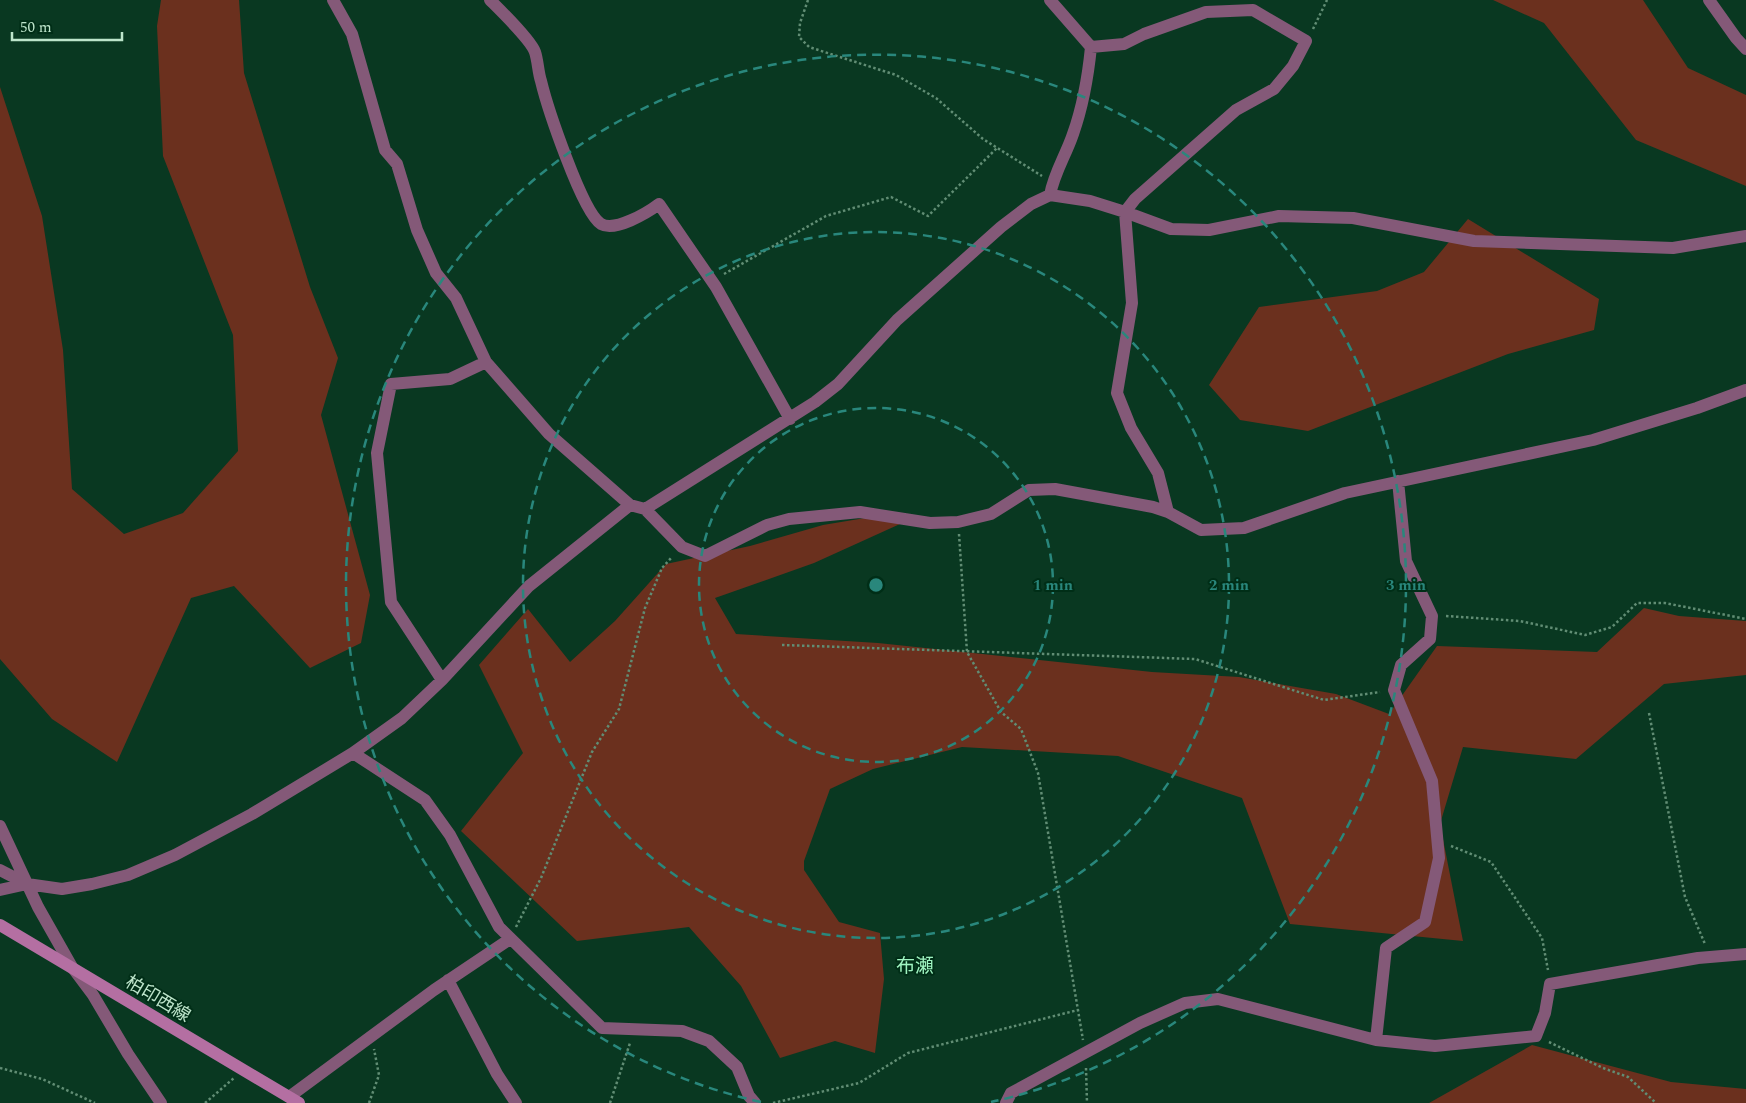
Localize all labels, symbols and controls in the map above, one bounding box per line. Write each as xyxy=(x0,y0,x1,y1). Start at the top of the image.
scale bar xyxy=(12,10,122,42)
text: 50 m xyxy=(20,16,52,39)
text: 1 min xyxy=(1033,574,1073,597)
text: 2 min xyxy=(1209,574,1249,597)
text: 3 min xyxy=(1386,574,1426,597)
centre of rings xyxy=(867,576,885,594)
district label: 布瀬 xyxy=(896,952,934,981)
street label: 柏印西線 xyxy=(120,969,196,1029)

